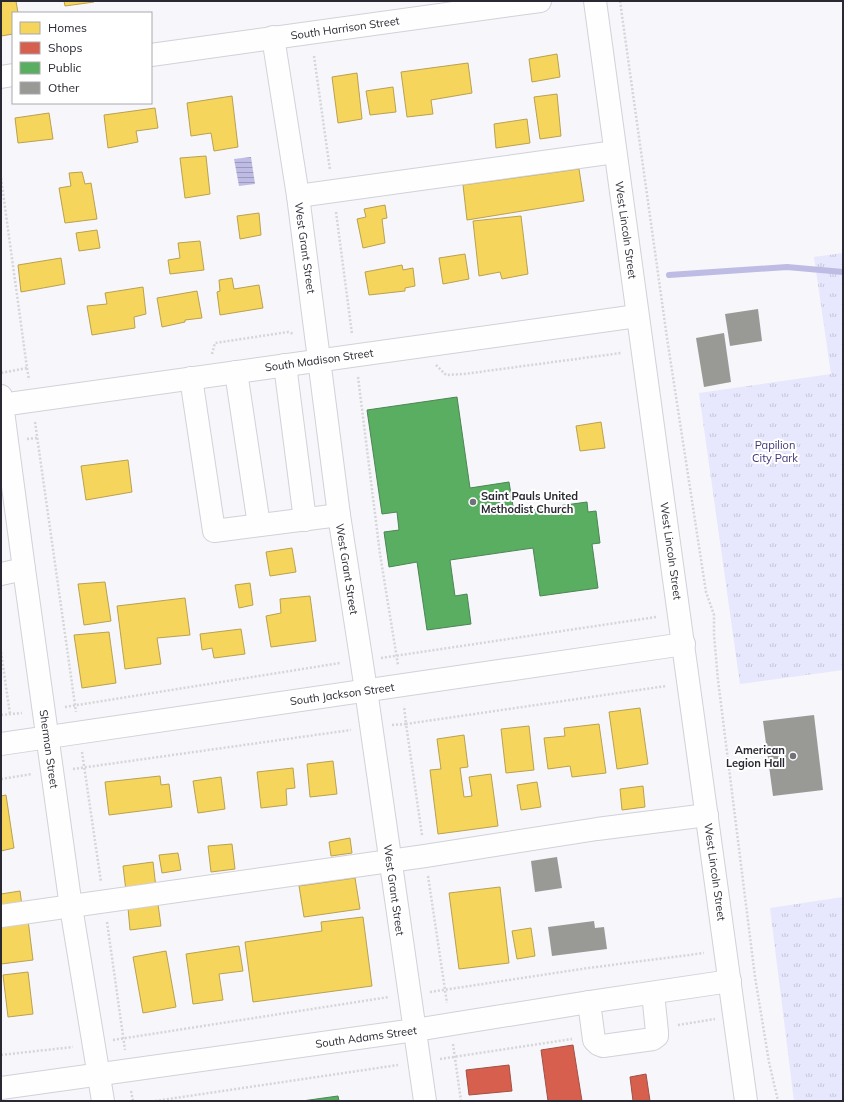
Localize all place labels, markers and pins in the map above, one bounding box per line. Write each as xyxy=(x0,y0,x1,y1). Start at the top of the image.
place label: Saint Pauls United Methodist Church xyxy=(481,489,578,516)
marker: Saint Pauls United Methodist Church xyxy=(468,497,478,507)
place label: American Legion Hall xyxy=(726,743,785,770)
marker: American Legion Hall xyxy=(788,751,798,761)

